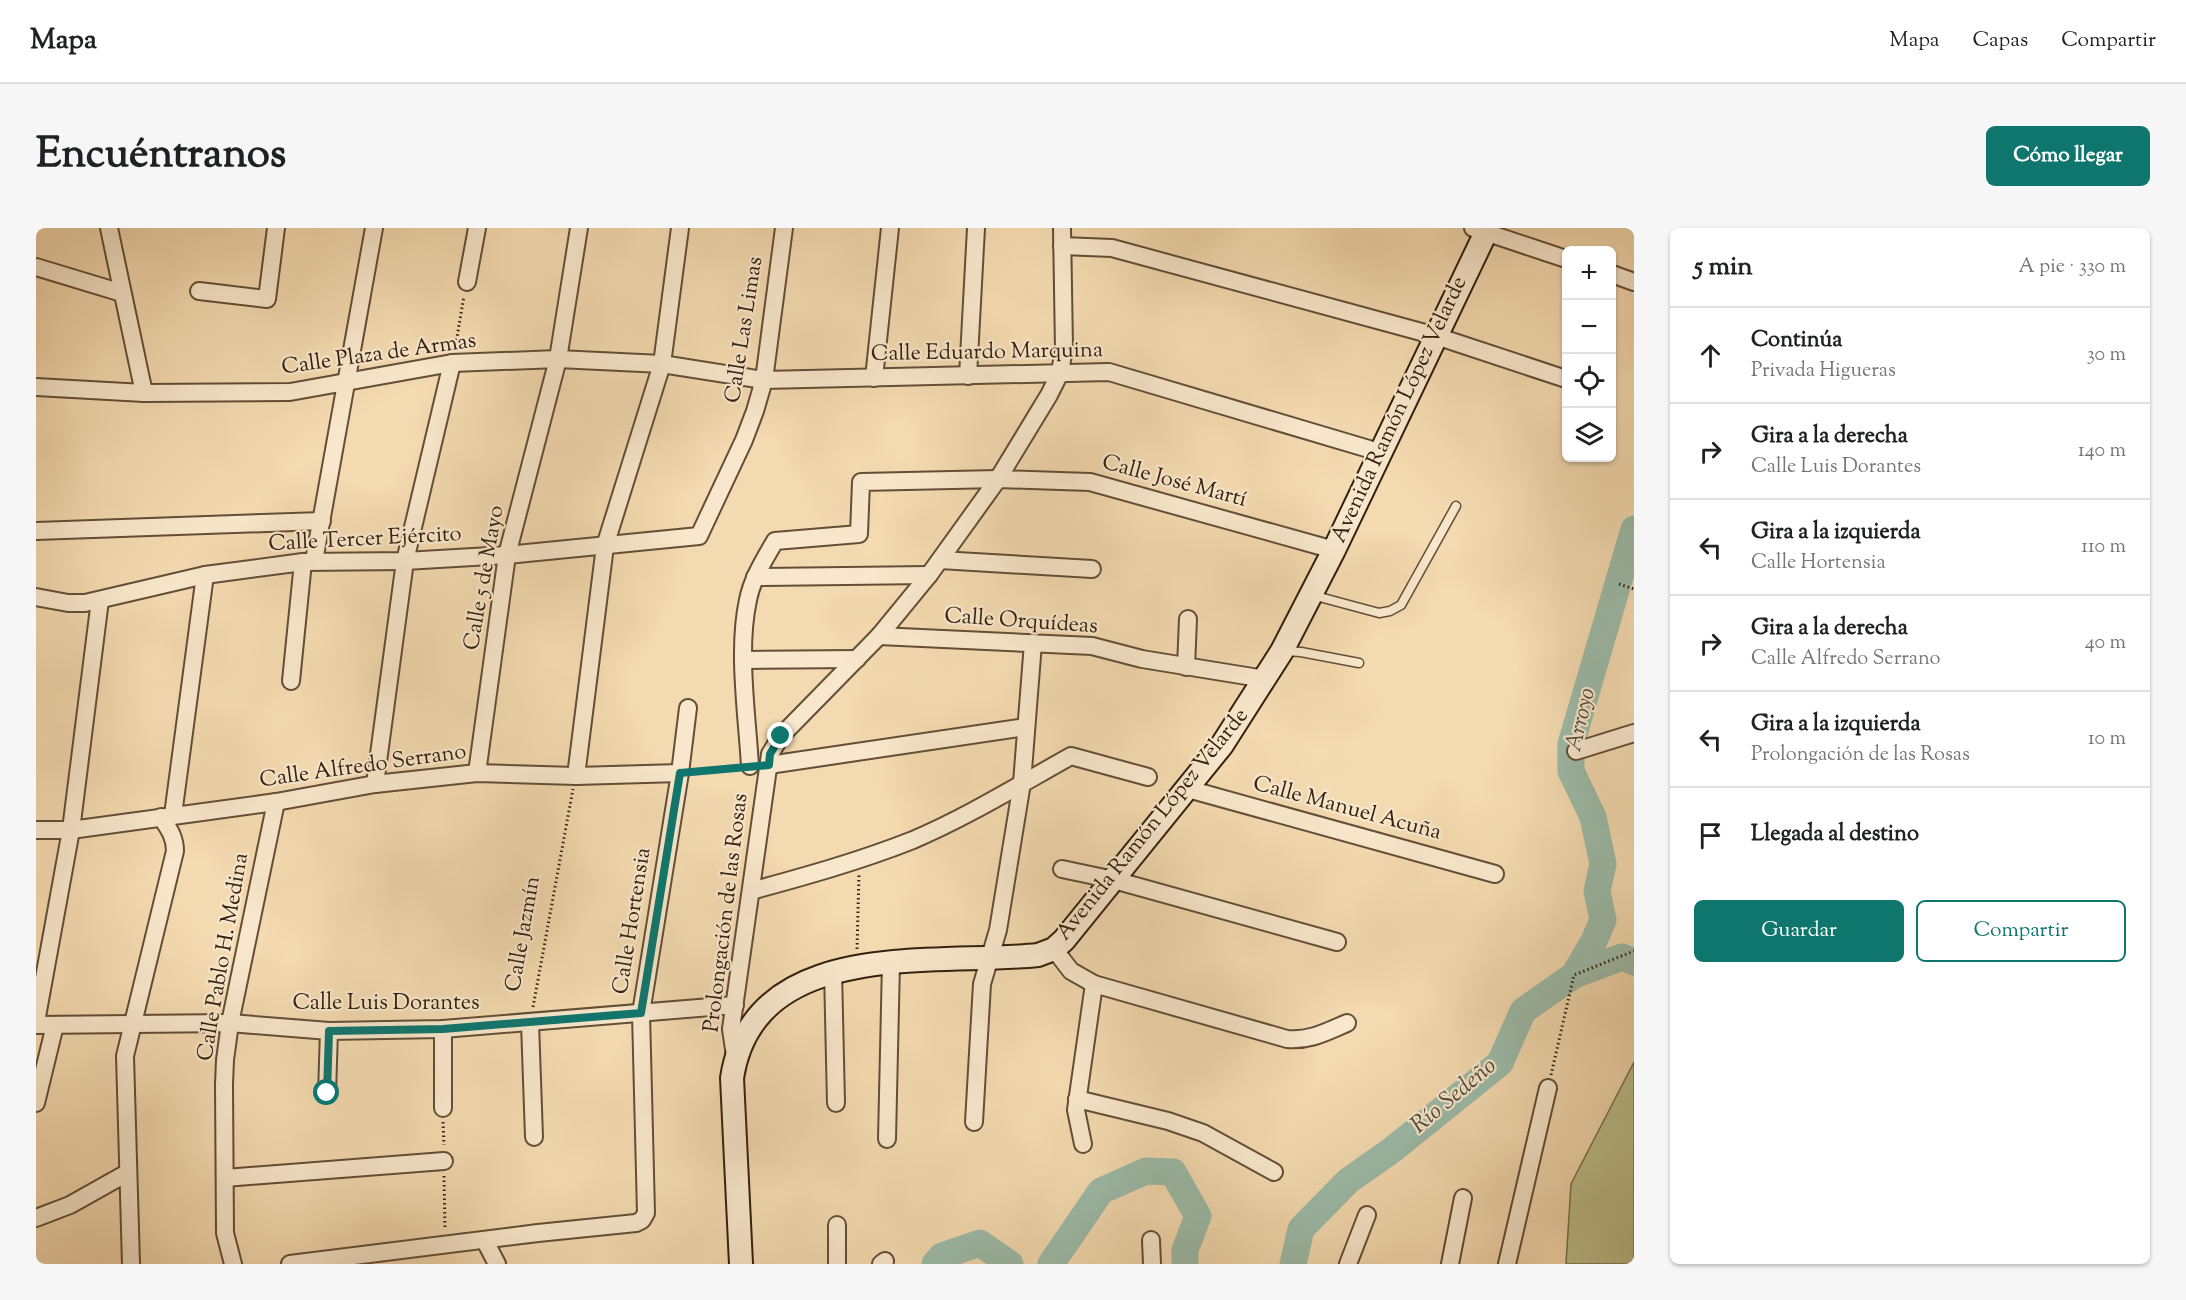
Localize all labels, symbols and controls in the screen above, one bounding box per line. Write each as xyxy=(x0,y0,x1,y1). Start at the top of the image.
text: Mapa xyxy=(30,21,97,61)
text: Mapa xyxy=(1889,26,1939,56)
text: Capas xyxy=(1972,26,2028,56)
text: Compartir xyxy=(2061,26,2156,56)
text: Encuéntranos xyxy=(36,126,286,186)
button: Cómo llegar xyxy=(1986,126,2150,186)
map controls xyxy=(1562,246,1616,462)
button: + xyxy=(1562,246,1616,300)
text: 5 min xyxy=(1694,249,1753,286)
text: A pie · 330 m xyxy=(2019,253,2126,282)
street label: Calle Las Limas xyxy=(718,255,772,405)
street label: Avenida Ramón López Velarde xyxy=(1324,271,1476,549)
button: − xyxy=(1562,300,1616,354)
text: Continúa xyxy=(1751,325,1842,357)
street label: Calle Plaza de Armas xyxy=(280,326,478,384)
street label: Calle Eduardo Marquina xyxy=(871,335,1103,371)
icon: ahead xyxy=(1694,339,1727,372)
text: 30 m xyxy=(2087,341,2126,370)
button: locate xyxy=(1562,354,1616,408)
text: Privada Higueras xyxy=(1751,357,1896,386)
button: layers xyxy=(1562,408,1616,462)
text: Gira a la derecha xyxy=(1751,421,1908,453)
icon: right xyxy=(1694,435,1727,468)
text: 140 m xyxy=(2078,437,2126,466)
street label: Calle José Martí xyxy=(1098,447,1250,517)
text: Calle Luis Dorantes xyxy=(1751,453,1921,482)
street label: Calle 5 de Mayo xyxy=(457,503,513,653)
text: Gira a la izquierda xyxy=(1751,517,1921,549)
street label: Calle Tercer Ejército xyxy=(268,519,462,561)
icon: left xyxy=(1694,531,1727,564)
text: 110 m xyxy=(2081,533,2126,562)
text: Calle Hortensia xyxy=(1751,549,1886,578)
street label: Calle Orquídeas xyxy=(943,601,1099,643)
text: Gira a la derecha xyxy=(1751,613,1908,645)
icon: right xyxy=(1694,627,1727,660)
text: 40 m xyxy=(2085,629,2126,658)
text: Calle Alfredo Serrano xyxy=(1751,645,1940,674)
water label: Arroyo xyxy=(1557,685,1605,755)
street label: Avenida Ramón López Velarde xyxy=(1049,702,1257,948)
text: Gira a la izquierda xyxy=(1751,709,1921,741)
route end xyxy=(767,722,793,748)
icon: left xyxy=(1694,723,1727,756)
text: 10 m xyxy=(2088,725,2126,754)
street label: Calle Alfredo Serrano xyxy=(258,737,468,797)
text: Prolongación de las Rosas xyxy=(1751,741,1970,770)
street label: Calle Manuel Acuña xyxy=(1249,768,1445,850)
street label: Prolongación de las Rosas xyxy=(696,792,758,1034)
icon: arrive xyxy=(1694,819,1727,852)
text: Llegada al destino xyxy=(1751,819,1919,851)
street label: Calle Hortensia xyxy=(606,845,660,997)
street label: Calle Pablo H. Medina xyxy=(190,850,258,1064)
street label: Calle Jazmín xyxy=(498,874,550,994)
button: Guardar xyxy=(1694,900,1904,962)
button: Compartir xyxy=(1916,900,2126,962)
street label: Calle Luis Dorantes xyxy=(292,988,480,1020)
water label: Río Sedeño xyxy=(1404,1050,1504,1142)
route start xyxy=(313,1079,339,1105)

